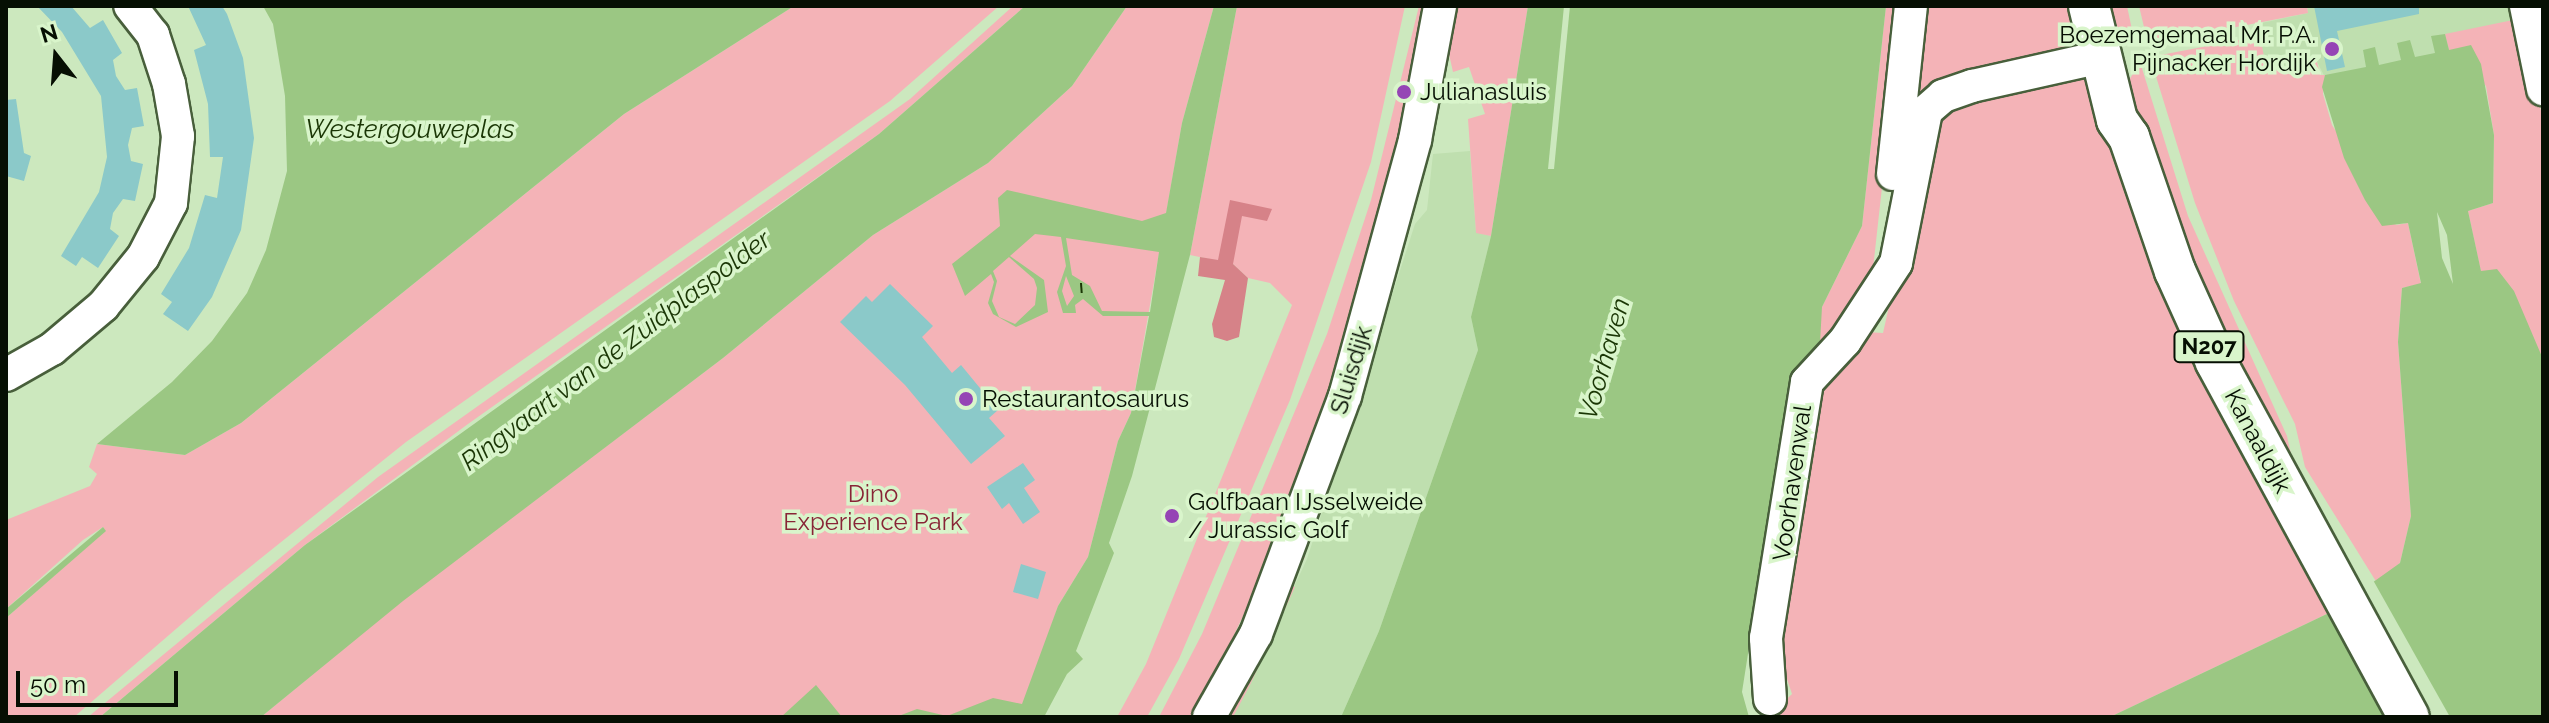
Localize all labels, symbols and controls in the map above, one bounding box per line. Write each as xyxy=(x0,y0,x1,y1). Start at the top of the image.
north arrow xyxy=(16,16,96,96)
text: N xyxy=(37,18,61,48)
place label: Boezemgemaal Mr. P.A. Pijnacker Hordijk xyxy=(2058,21,2316,77)
marker: Boezemgemaal Mr. P.A. Pijnacker Hordijk xyxy=(2323,40,2341,58)
place label: Julianasluis xyxy=(1420,78,1547,106)
marker: Julianasluis xyxy=(1395,83,1413,101)
water label: Westergouweplas xyxy=(305,114,515,146)
water label: Ringvaart van de Zuidplaspolder xyxy=(455,224,777,478)
water label: Voorhaven xyxy=(1573,295,1637,423)
street label: Sluisdijk xyxy=(1324,323,1378,417)
road number: N207 xyxy=(2173,329,2245,365)
street label: Kanaaldijk xyxy=(2219,384,2297,498)
place label: Restaurantosaurus xyxy=(982,385,1189,413)
marker: Restaurantosaurus xyxy=(957,390,975,408)
street label: Voorhavenwal xyxy=(1767,403,1817,563)
park label: Dino Experience Park xyxy=(783,480,963,536)
place label: Golfbaan IJsselweide / Jurassic Golf xyxy=(1188,488,1423,544)
marker: Golfbaan IJsselweide / Jurassic Golf xyxy=(1163,507,1181,525)
scale bar xyxy=(20,655,182,705)
text: 50 m xyxy=(30,670,86,699)

